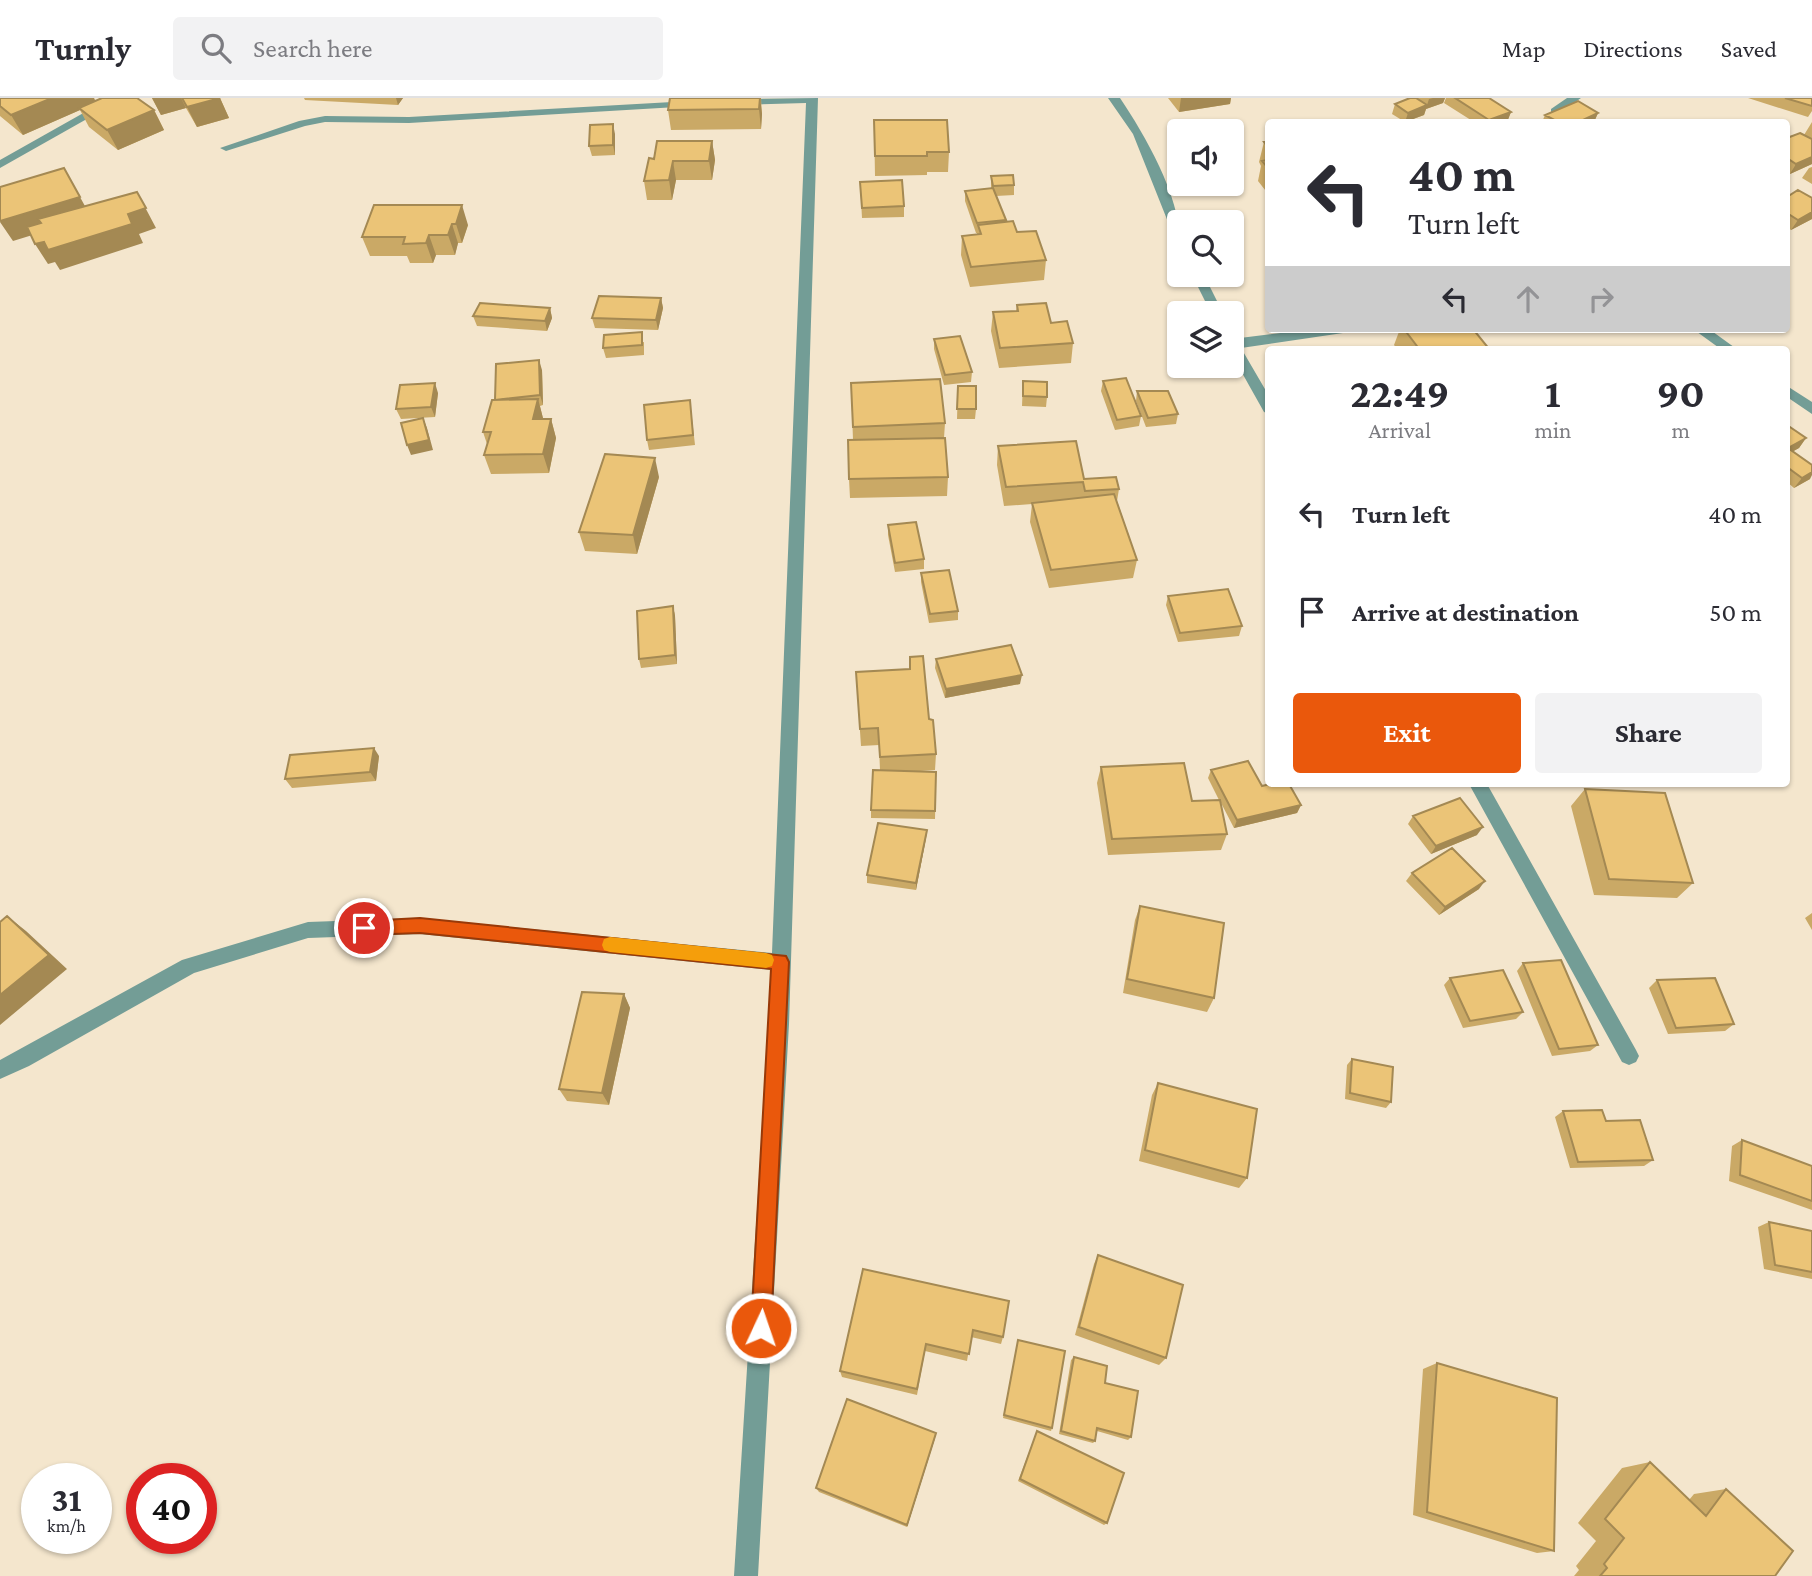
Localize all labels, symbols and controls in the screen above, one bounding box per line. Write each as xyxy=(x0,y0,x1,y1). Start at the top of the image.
search box xyxy=(173,17,663,80)
icon: search xyxy=(197,29,235,67)
text: Turnly xyxy=(35,30,131,67)
text: Search here xyxy=(253,34,372,63)
text: Map xyxy=(1502,35,1546,62)
text: Directions xyxy=(1584,35,1683,62)
text: Saved xyxy=(1721,35,1777,62)
map controls xyxy=(1167,119,1244,378)
button: sound xyxy=(1167,119,1244,196)
icon: left xyxy=(1293,147,1384,238)
text: 40 m xyxy=(1408,147,1515,202)
text: Turn left xyxy=(1408,205,1519,241)
button: search xyxy=(1167,210,1244,287)
icon: left xyxy=(1436,280,1474,318)
icon: ahead xyxy=(1509,280,1547,318)
icon: right xyxy=(1582,280,1620,318)
button: layers xyxy=(1167,301,1244,378)
text: 22:49 xyxy=(1350,369,1449,416)
text: 1 xyxy=(1545,369,1561,416)
text: 90 xyxy=(1656,369,1705,416)
text: Arrival xyxy=(1368,417,1431,443)
text: min xyxy=(1534,417,1571,443)
text: m xyxy=(1671,417,1690,443)
icon: left xyxy=(1293,495,1331,533)
text: Turn left xyxy=(1352,500,1450,529)
text: 40 m xyxy=(1708,500,1762,529)
icon: arrive xyxy=(1293,593,1331,631)
text: Arrive at destination xyxy=(1352,598,1579,627)
text: 50 m xyxy=(1709,598,1762,627)
button: Exit xyxy=(1293,693,1521,773)
button: Share xyxy=(1535,693,1762,773)
pin xyxy=(334,898,394,958)
icon: arrive xyxy=(345,909,383,947)
position arrow xyxy=(724,1291,798,1365)
speed limit sign: 40 xyxy=(126,1463,217,1554)
text: 31 xyxy=(51,1480,82,1519)
text: km/h xyxy=(47,1516,86,1536)

